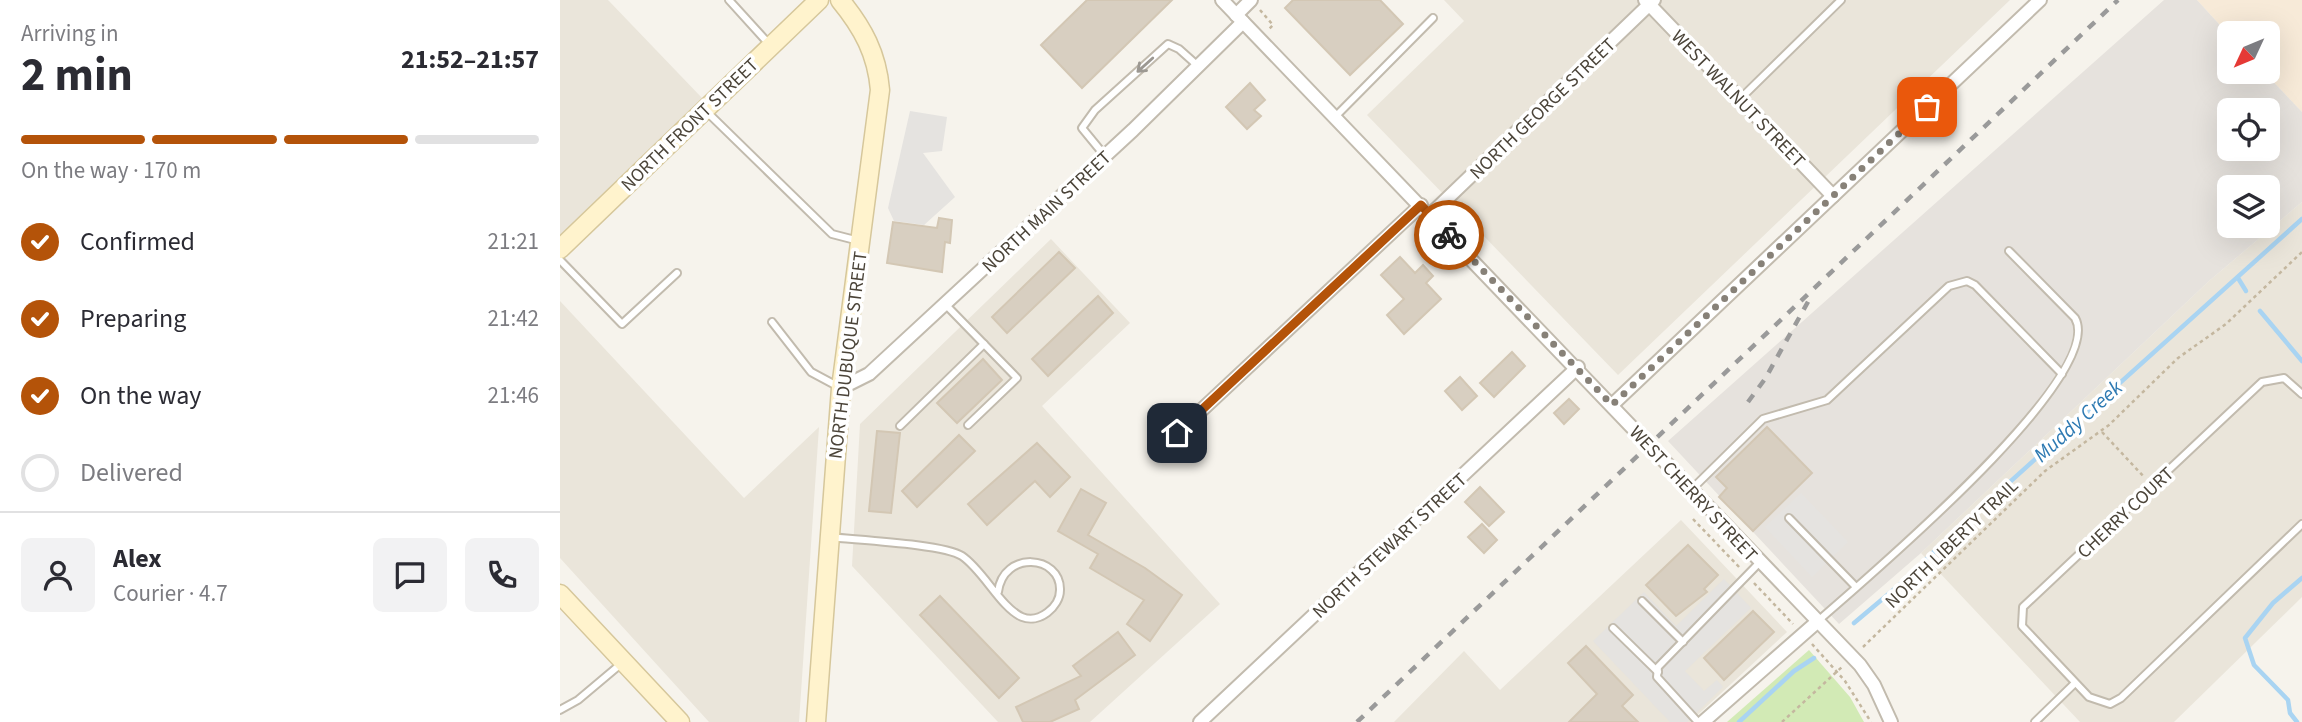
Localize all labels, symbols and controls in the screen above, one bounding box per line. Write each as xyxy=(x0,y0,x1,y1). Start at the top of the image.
text: Arriving in xyxy=(21,17,119,50)
north arrow xyxy=(2217,21,2280,84)
map controls xyxy=(2217,21,2280,238)
street label: WEST WALNUT STREET xyxy=(1665,24,1811,174)
street label: NORTH GEORGE STREET xyxy=(1464,32,1622,186)
text: 21:52–21:57 xyxy=(401,41,539,78)
text: 2 min xyxy=(21,43,133,108)
street label: NORTH FRONT STREET xyxy=(615,52,765,198)
one-way arrow xyxy=(1137,56,1154,73)
pin xyxy=(1897,77,1957,137)
icon: bag xyxy=(1908,88,1946,126)
button: locate xyxy=(2217,98,2280,161)
street label: NORTH MAIN STREET xyxy=(976,145,1118,279)
text: On the way · 170 m xyxy=(21,154,201,187)
button: layers xyxy=(2217,175,2280,238)
courier xyxy=(1414,200,1484,270)
icon: bike xyxy=(1430,216,1468,254)
icon: check xyxy=(21,223,59,261)
text: Confirmed xyxy=(80,223,195,260)
text: 21:21 xyxy=(488,225,539,258)
street label: NORTH DUBUQUE STREET xyxy=(822,250,875,460)
icon: check xyxy=(21,300,59,338)
text: Preparing xyxy=(80,300,186,337)
text: 21:42 xyxy=(488,302,539,335)
water label: Muddy Creek xyxy=(2027,372,2130,469)
icon: check xyxy=(21,377,59,415)
text: On the way xyxy=(80,377,201,414)
text: 21:46 xyxy=(488,379,539,412)
pin xyxy=(1147,403,1207,463)
icon: home xyxy=(1158,414,1196,452)
street label: WEST CHERRY STREET xyxy=(1623,420,1763,568)
text: Delivered xyxy=(80,454,183,491)
street label: CHERRY COURT xyxy=(2072,461,2180,565)
street label: NORTH STEWART STREET xyxy=(1307,467,1473,625)
street label: NORTH LIBERTY TRAIL xyxy=(1879,473,2025,615)
button: person xyxy=(21,538,95,612)
button: chat xyxy=(373,538,447,612)
button: phone xyxy=(465,538,539,612)
text: Alex xyxy=(113,540,162,577)
text: Courier · 4.7 xyxy=(113,577,228,610)

